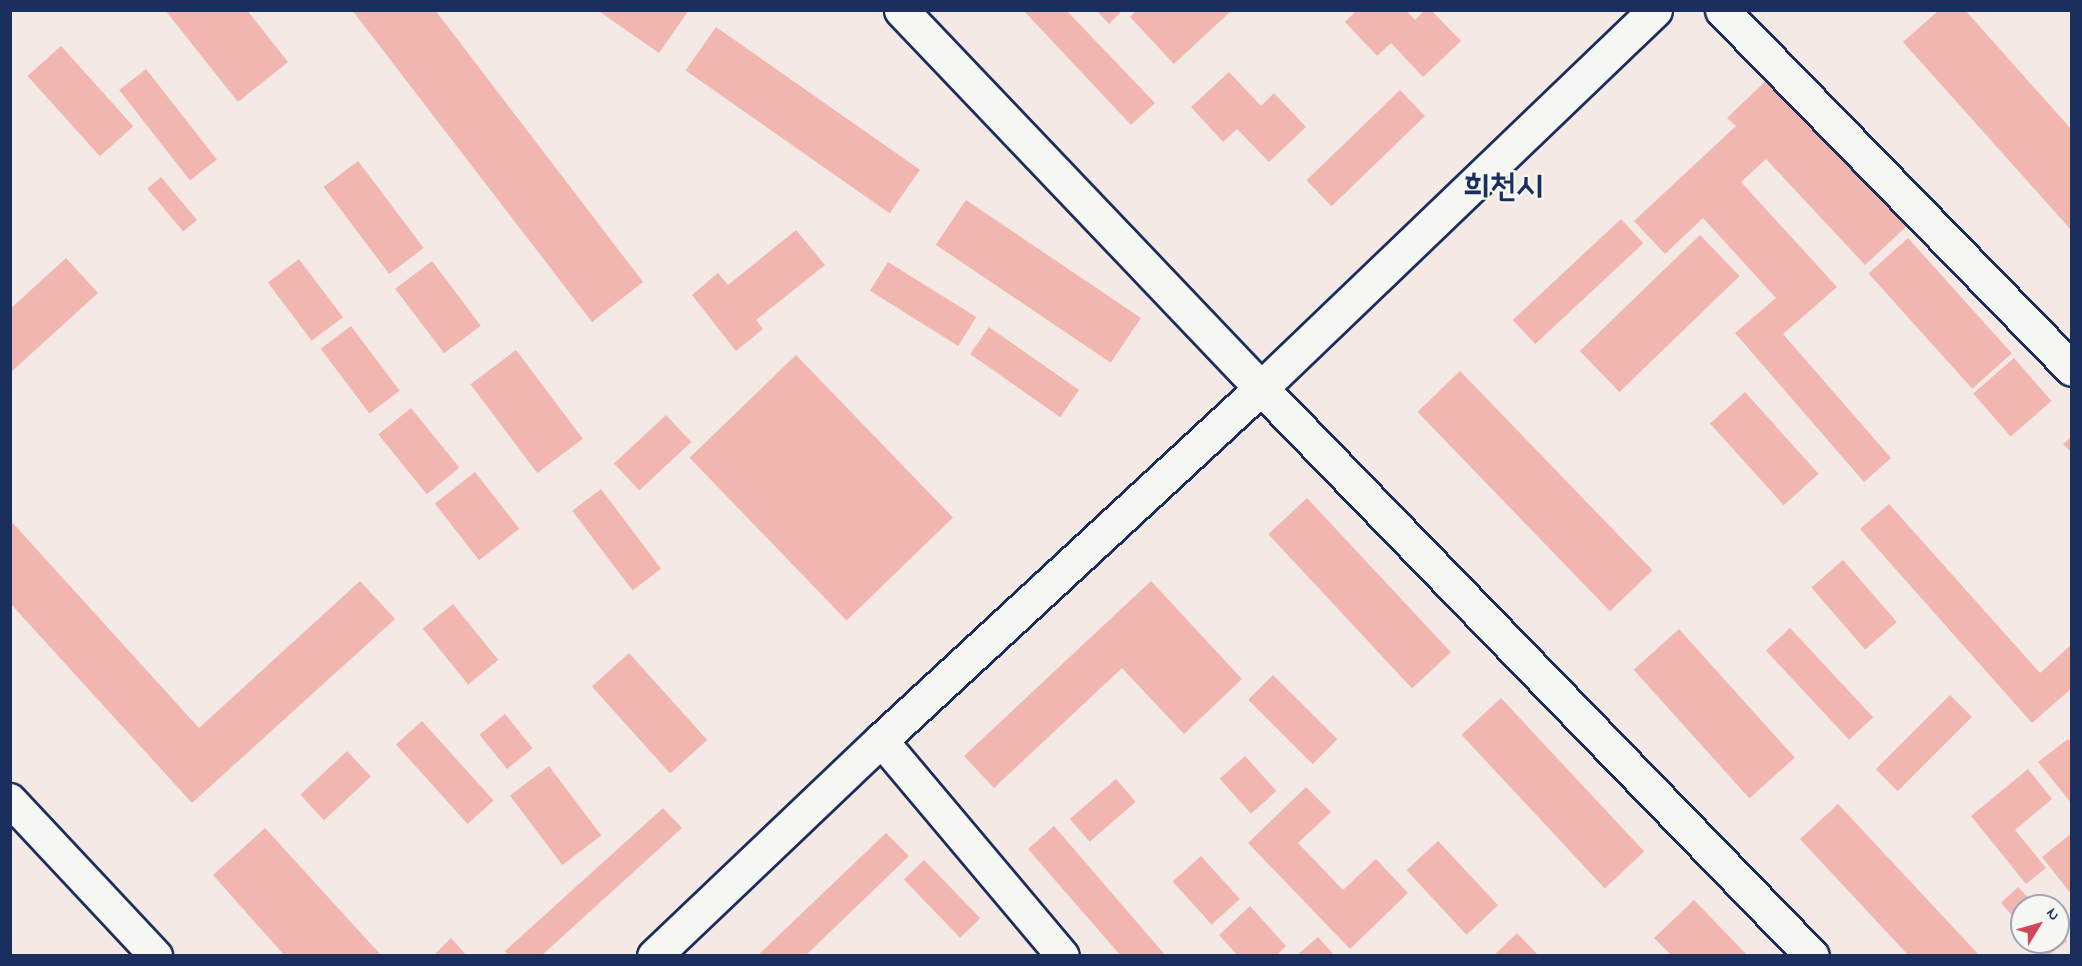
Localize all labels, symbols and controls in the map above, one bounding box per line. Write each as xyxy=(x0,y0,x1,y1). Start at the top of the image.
district label: 희천시 xyxy=(1463,169,1543,209)
north arrow xyxy=(2010,894,2070,954)
text: N xyxy=(2040,903,2066,926)

